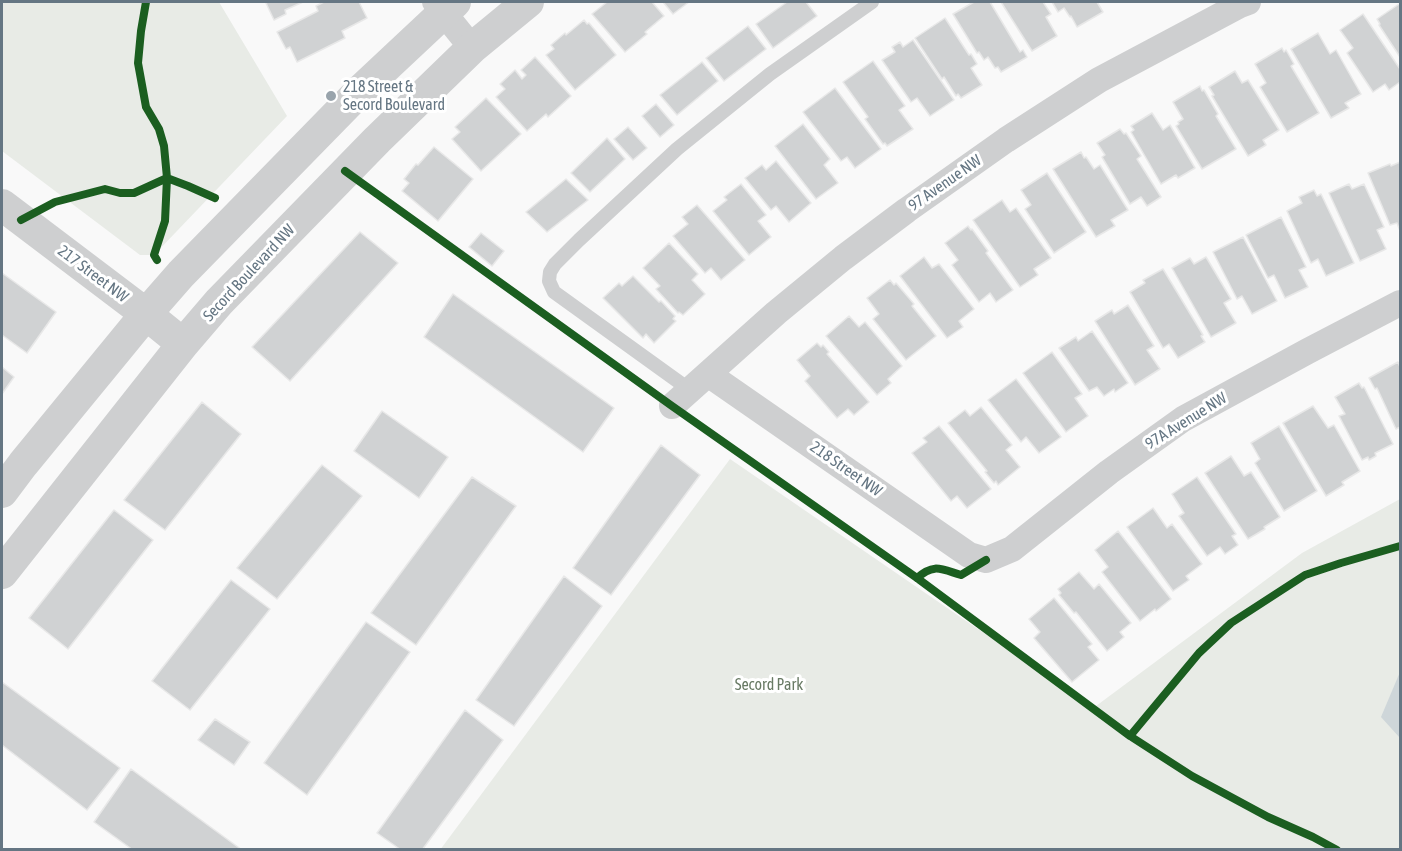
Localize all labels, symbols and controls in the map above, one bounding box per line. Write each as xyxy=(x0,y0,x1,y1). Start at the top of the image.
place label: 218 Street & Secord Boulevard xyxy=(343,77,445,115)
marker: 218 Street & Secord Boulevard xyxy=(324,89,338,103)
street label: 97 Avenue NW xyxy=(905,151,985,215)
street label: Secord Boulevard NW xyxy=(199,221,299,325)
street label: 217 Street NW xyxy=(54,241,132,307)
street label: 97A Avenue NW xyxy=(1142,388,1230,454)
street label: 218 Street NW xyxy=(806,437,886,501)
park label: Secord Park xyxy=(735,675,803,695)

